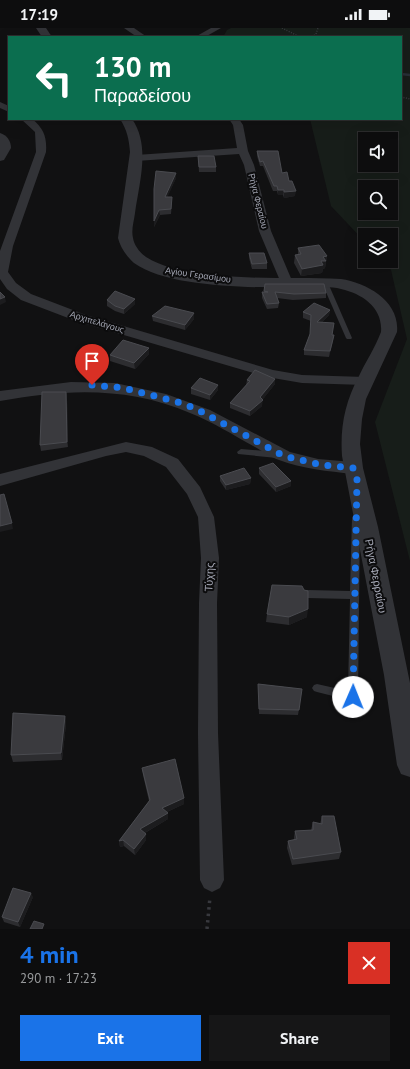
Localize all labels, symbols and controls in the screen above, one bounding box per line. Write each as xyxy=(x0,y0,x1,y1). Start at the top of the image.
text: 17:19 xyxy=(20,5,58,24)
text: 130 m xyxy=(94,48,171,85)
icon: left xyxy=(28,52,80,104)
text: Παραδείσου xyxy=(94,84,191,107)
map controls xyxy=(358,132,398,268)
button: sound xyxy=(358,132,398,172)
street label: Ρήγα Φεραίου xyxy=(246,172,271,230)
button: search xyxy=(358,180,398,220)
button: layers xyxy=(358,228,398,268)
street label: Αγίου Γερασίμου xyxy=(164,264,232,285)
street label: Αρχιπελάγους xyxy=(69,308,126,335)
pin xyxy=(75,344,109,385)
icon: arrive xyxy=(81,350,103,372)
street label: Ρήγα Φερραίου xyxy=(362,538,390,614)
street label: Τύχης xyxy=(201,562,217,592)
position arrow xyxy=(332,676,374,718)
text: 4 min xyxy=(20,939,79,970)
button: close xyxy=(348,942,390,984)
text: 290 m · 17:23 xyxy=(20,970,97,987)
button: Exit xyxy=(20,1015,201,1061)
button: Share xyxy=(209,1015,390,1061)

